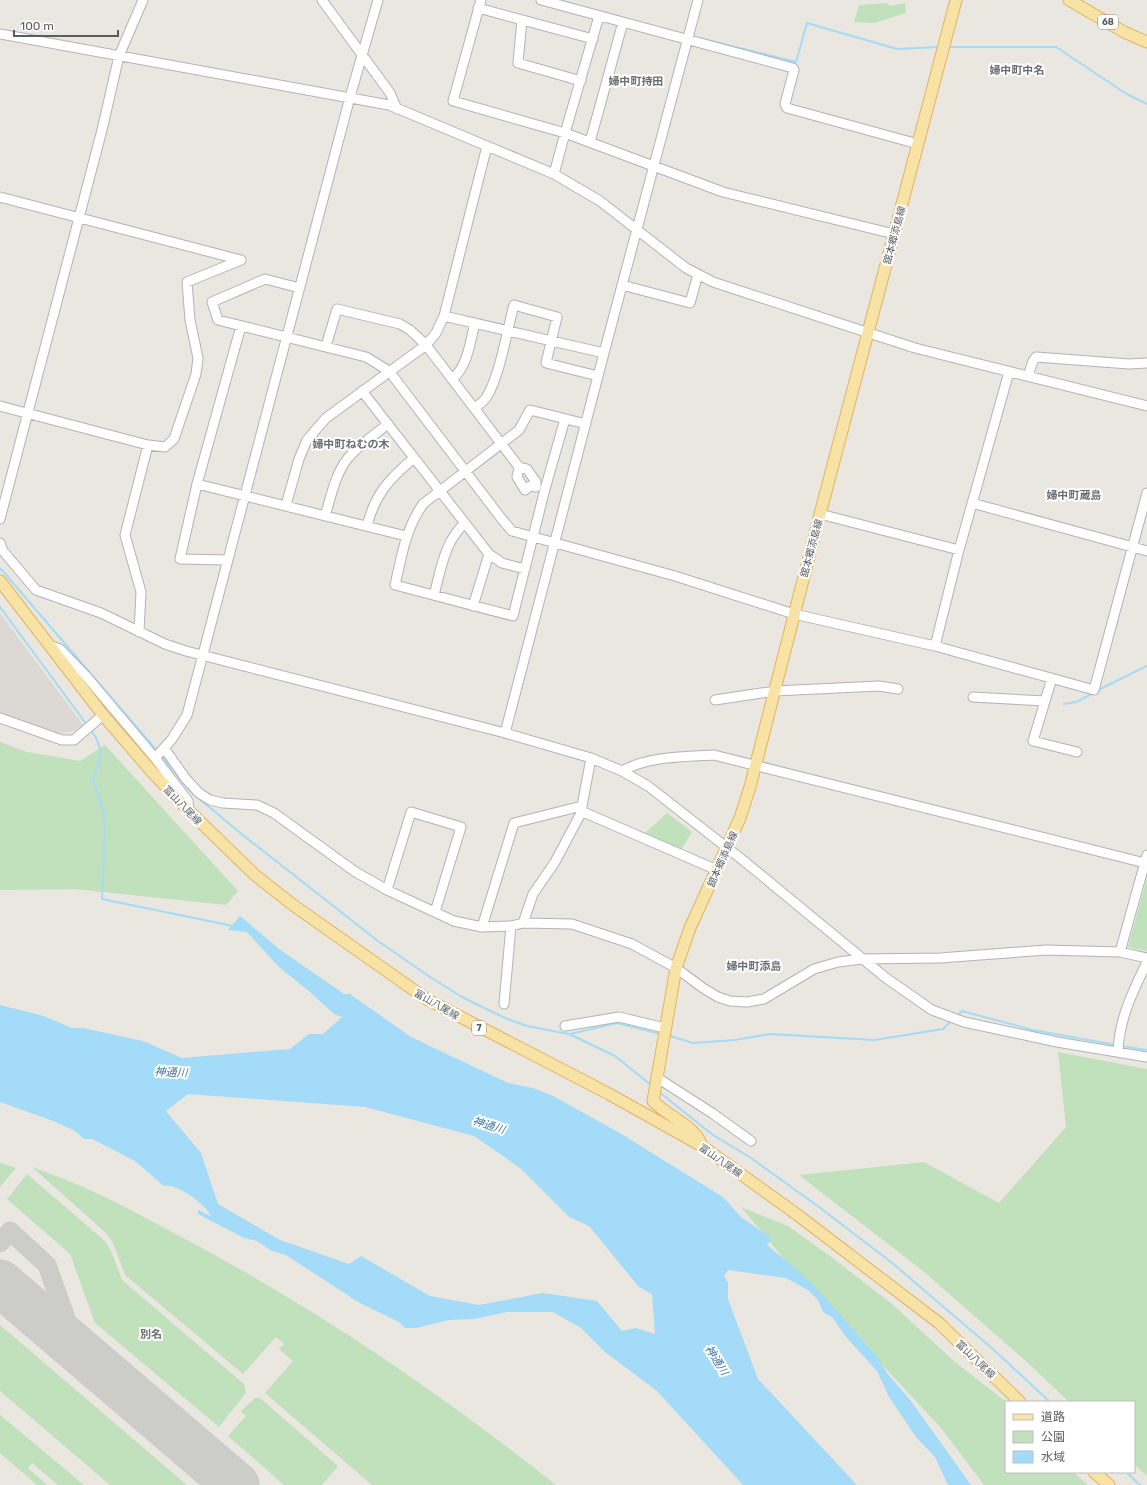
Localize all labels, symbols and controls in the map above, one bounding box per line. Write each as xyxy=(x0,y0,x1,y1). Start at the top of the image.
scale bar xyxy=(14,12,118,38)
road number: 68 xyxy=(1098,15,1118,29)
text: 100 m xyxy=(20,19,54,33)
district label: 婦中町中名 xyxy=(990,64,1045,77)
district label: 婦中町持田 xyxy=(609,75,664,88)
street label: 舘本郷添島線 xyxy=(881,205,909,266)
district label: 婦中町ねむの木 xyxy=(313,438,390,451)
district label: 婦中町蔵島 xyxy=(1047,489,1102,502)
street label: 舘本郷添島線 xyxy=(798,518,826,579)
street label: 富山八尾線 xyxy=(161,784,204,828)
street label: 舘本郷添島線 xyxy=(705,830,741,889)
district label: 婦中町添島 xyxy=(727,960,782,973)
street label: 富山八尾線 xyxy=(412,987,461,1023)
road number: 7 xyxy=(472,1021,486,1035)
water label: 神通川 xyxy=(154,1065,189,1080)
water label: 神通川 xyxy=(471,1114,507,1137)
street label: 富山八尾線 xyxy=(697,1142,744,1180)
district label: 別名 xyxy=(140,1328,162,1341)
street label: 富山八尾線 xyxy=(953,1338,997,1381)
water label: 神通川 xyxy=(702,1343,731,1379)
legend xyxy=(1005,1401,1135,1473)
text: 道路 xyxy=(1041,1410,1065,1424)
text: 公園 xyxy=(1041,1430,1065,1444)
text: 水域 xyxy=(1041,1450,1065,1464)

